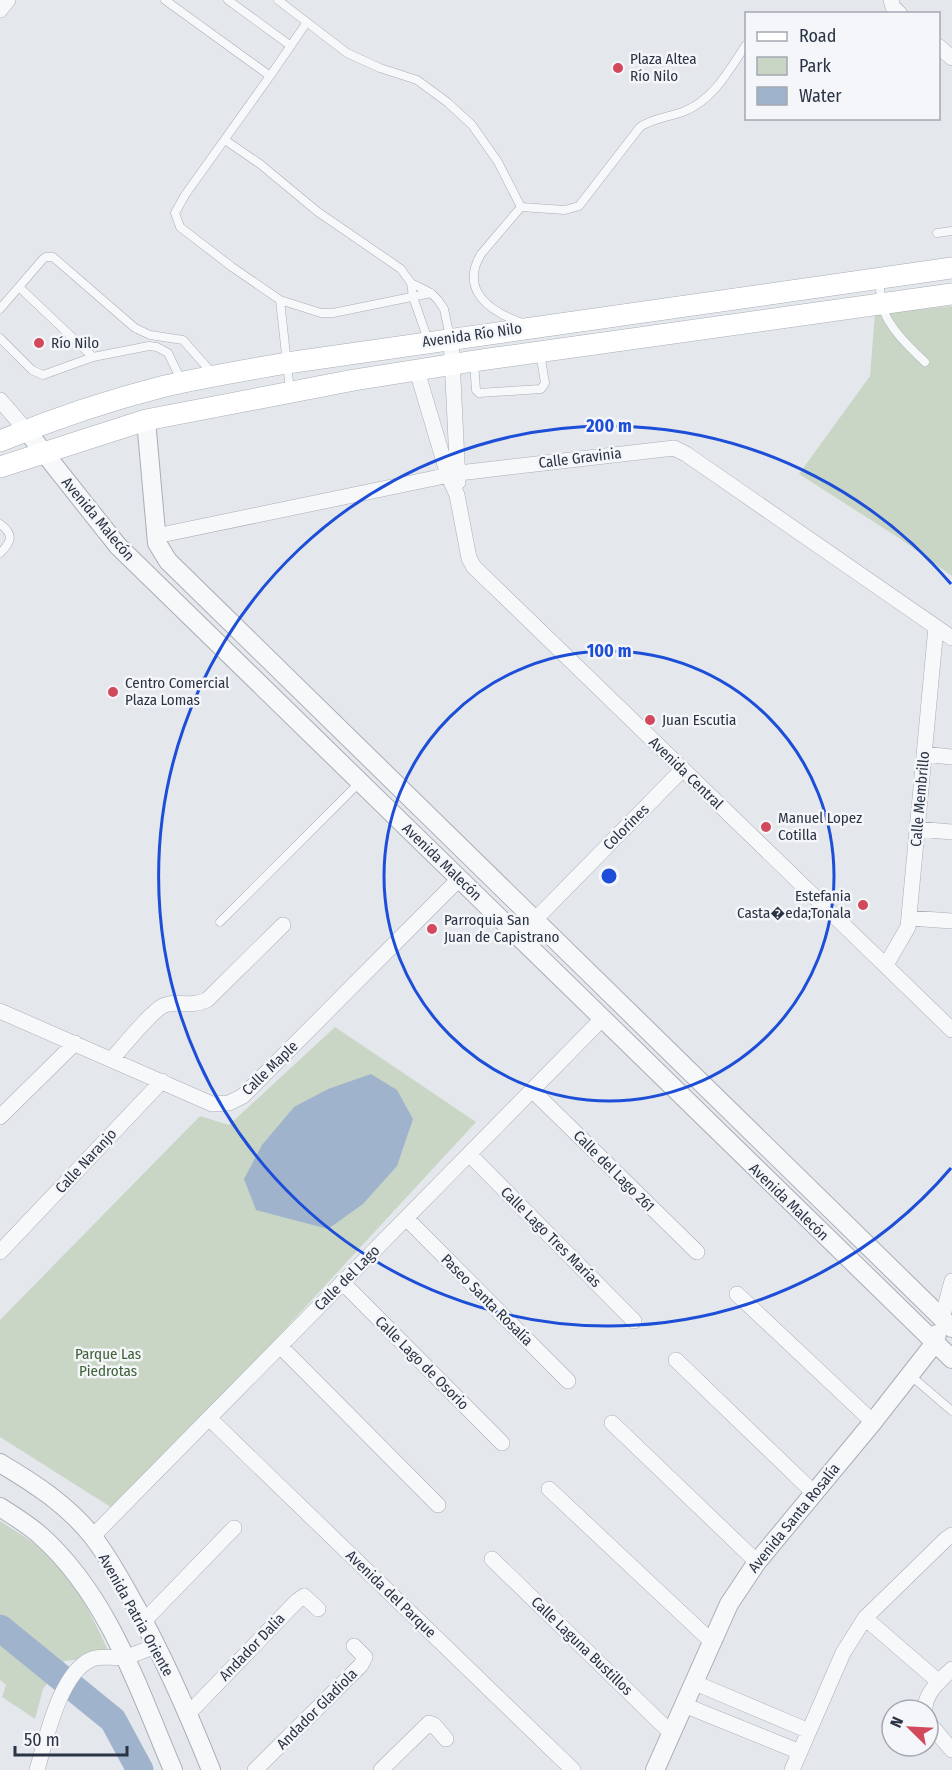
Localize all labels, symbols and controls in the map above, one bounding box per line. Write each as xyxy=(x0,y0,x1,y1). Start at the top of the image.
legend xyxy=(745,12,940,120)
text: Road xyxy=(799,25,836,47)
place label: Plaza Altea Río Nilo xyxy=(630,50,697,85)
text: Park xyxy=(799,55,832,77)
marker: Plaza Altea Río Nilo xyxy=(611,61,625,75)
text: Water xyxy=(799,85,842,107)
street label: Avenida Río Nilo xyxy=(421,319,523,351)
place label: Río Nilo xyxy=(51,334,99,352)
marker: Río Nilo xyxy=(32,336,46,350)
text: 200 m xyxy=(585,415,632,437)
street label: Calle Gravinia xyxy=(537,444,623,472)
street label: Avenida Malecón xyxy=(58,474,138,564)
text: 100 m xyxy=(587,640,631,662)
place label: Centro Comercial Plaza Lomas xyxy=(125,674,229,709)
marker: Centro Comercial Plaza Lomas xyxy=(106,685,120,699)
place label: Juan Escutia xyxy=(662,711,736,729)
marker: Juan Escutia xyxy=(643,713,657,727)
street label: Avenida Central xyxy=(645,733,727,813)
street label: Calle Membrillo xyxy=(907,750,933,848)
street label: Colorines xyxy=(599,800,653,854)
place label: Manuel Lopez Cotilla xyxy=(778,809,862,844)
street label: Avenida Malecón xyxy=(398,820,486,904)
marker: Manuel Lopez Cotilla xyxy=(759,820,773,834)
centre of rings xyxy=(599,866,619,886)
place label: Estefania Casta�eda;Tonala xyxy=(737,887,851,922)
marker: Estefania Casta�eda;Tonala xyxy=(856,898,870,912)
place label: Parroquia San Juan de Capistrano xyxy=(444,911,560,946)
marker: Parroquia San Juan de Capistrano xyxy=(425,922,439,936)
street label: Calle Maple xyxy=(238,1037,302,1099)
street label: Calle Naranjo xyxy=(52,1125,120,1197)
street label: Calle del Lago 261 xyxy=(570,1127,658,1215)
street label: Avenida Malecón xyxy=(745,1160,833,1244)
street label: Calle Lago Tres Marías xyxy=(497,1183,605,1291)
street label: Calle del Lago xyxy=(311,1242,383,1314)
street label: Paseo Santa Rosalía xyxy=(437,1250,537,1350)
street label: Calle Lago de Osorio xyxy=(371,1312,473,1414)
park label: Parque Las Piedrotas xyxy=(75,1345,141,1380)
street label: Avenida Santa Rosalía xyxy=(744,1460,844,1576)
street label: Avenida del Parque xyxy=(342,1547,440,1641)
street label: Avenida Patria Oriente xyxy=(95,1550,177,1680)
street label: Calle Laguna Bustillos xyxy=(528,1593,636,1699)
street label: Andador Dalia xyxy=(215,1610,289,1684)
street label: Andador Gladiola xyxy=(273,1665,361,1753)
north arrow xyxy=(880,1698,940,1758)
text: N xyxy=(886,1714,907,1730)
scale bar xyxy=(15,1719,128,1757)
text: 50 m xyxy=(24,1729,60,1751)

